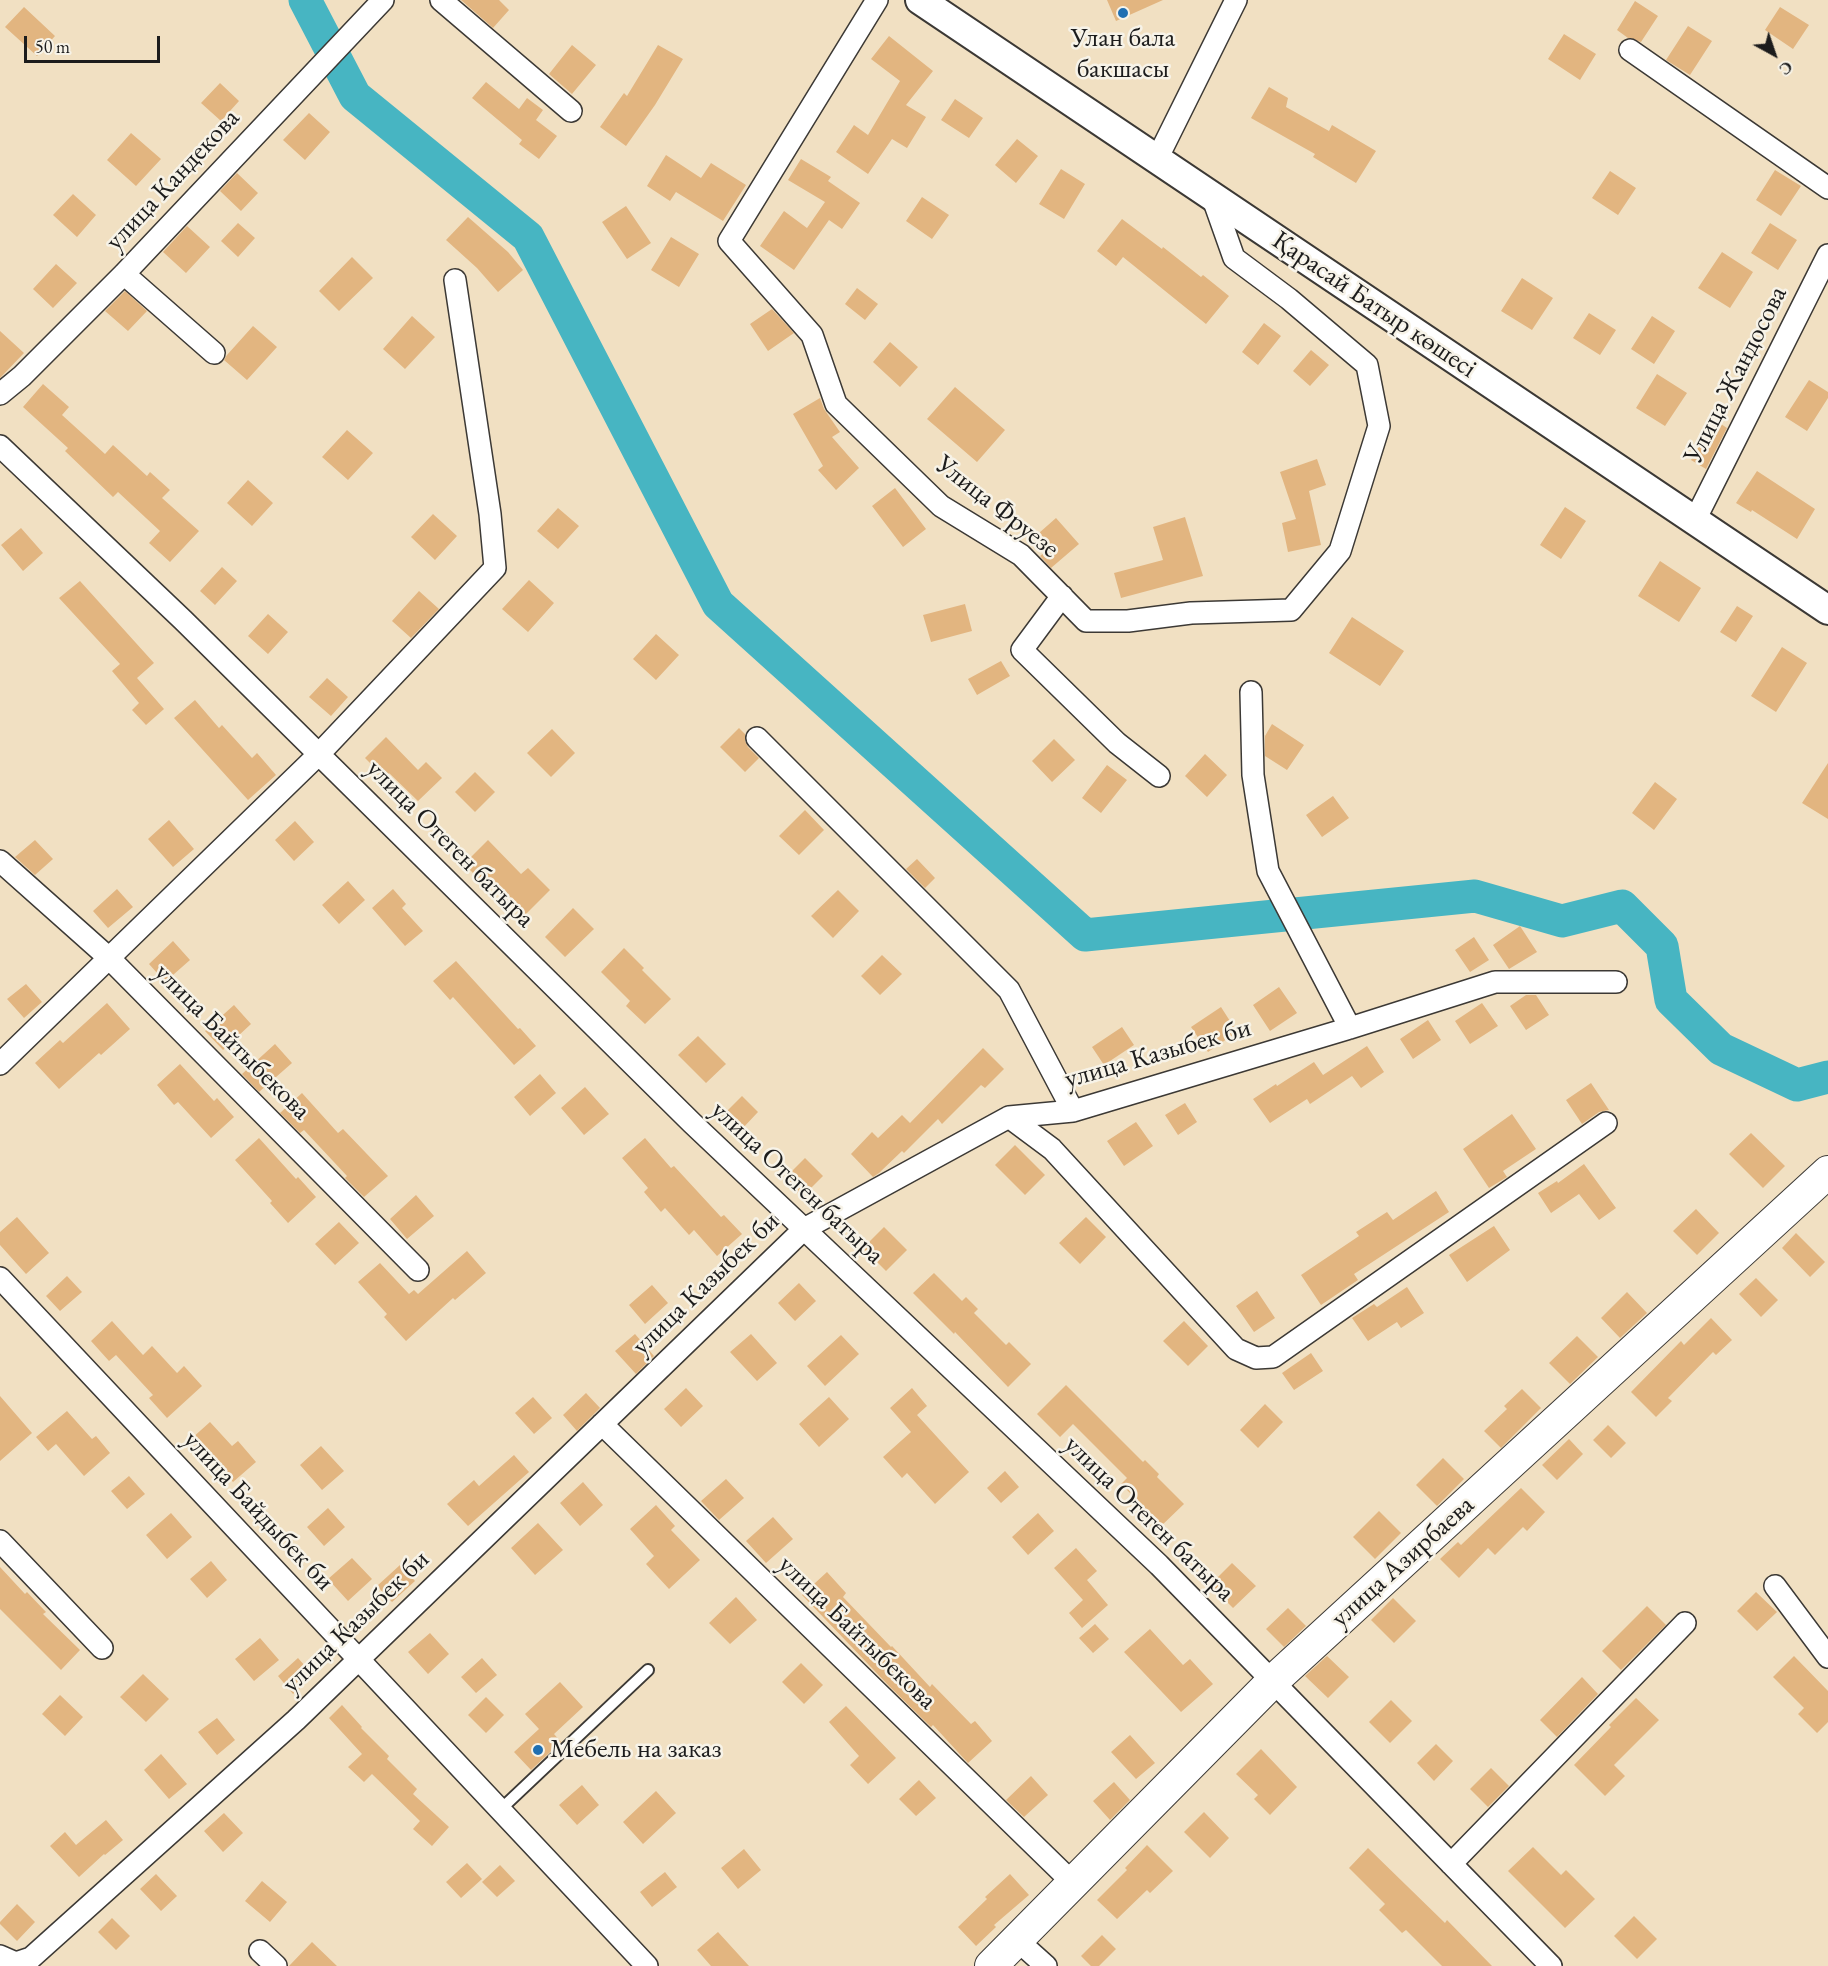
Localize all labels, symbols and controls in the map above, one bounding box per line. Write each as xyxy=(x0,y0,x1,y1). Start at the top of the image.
marker: Улан бала бакшасы xyxy=(1116,6,1130,20)
place label: Улан бала бакшасы xyxy=(1071,23,1175,86)
scale bar xyxy=(27,24,164,62)
north arrow xyxy=(1744,24,1804,84)
text: 50 m xyxy=(35,35,70,58)
text: С xyxy=(1775,56,1797,80)
street label: улица Кандекова xyxy=(99,102,247,258)
street label: Қарасай Батыр көшесі xyxy=(1266,225,1482,385)
street label: Улица Жандосова xyxy=(1677,281,1795,469)
street label: Улица Фруезе xyxy=(929,449,1065,565)
street label: улица Отеген батыра xyxy=(359,753,541,935)
street label: улица Байтыбекова xyxy=(147,957,317,1127)
street label: улица Казыбек би xyxy=(1061,1012,1255,1096)
street label: улица Отеген батыра xyxy=(704,1094,890,1272)
street label: улица Казыбек би xyxy=(626,1206,786,1362)
street label: улица Байдыбек би xyxy=(176,1424,340,1598)
street label: улица Отеген батыра xyxy=(1057,1429,1241,1609)
street label: улица Азирбаева xyxy=(1325,1489,1481,1635)
street label: улица Казыбек би xyxy=(276,1544,436,1700)
street label: улица Байтыбекова xyxy=(771,1549,943,1717)
place label: Мебель на заказ xyxy=(550,1734,722,1766)
marker: Мебель на заказ xyxy=(531,1743,545,1757)

